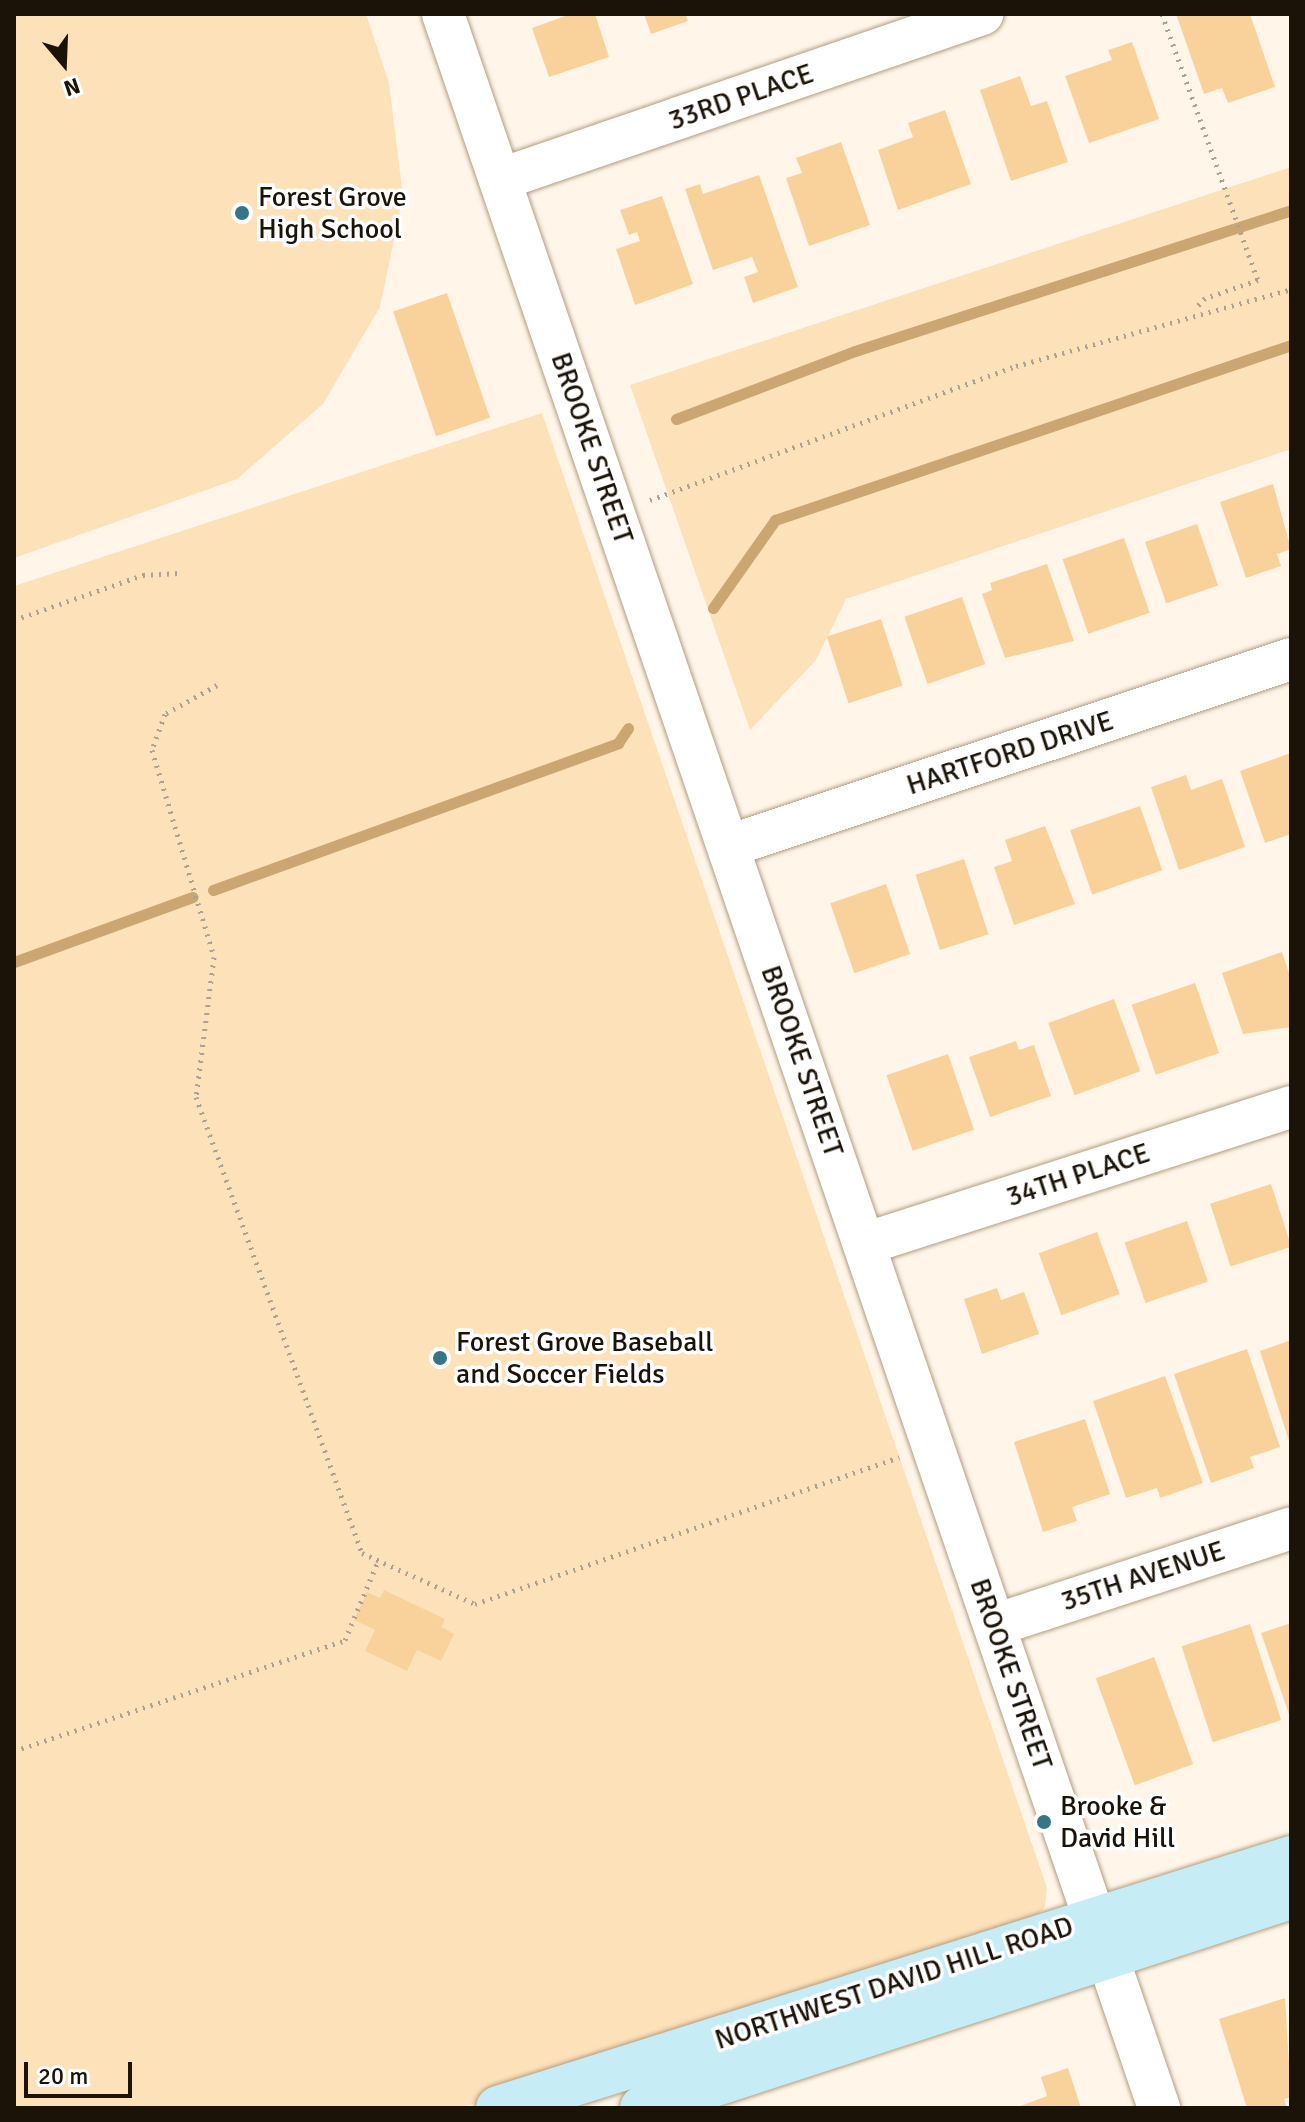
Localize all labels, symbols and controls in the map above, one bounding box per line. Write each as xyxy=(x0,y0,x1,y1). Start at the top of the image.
north arrow xyxy=(24,24,104,104)
street label: 33RD PLACE xyxy=(664,57,818,137)
text: N xyxy=(60,72,84,102)
place label: Forest Grove High School xyxy=(258,180,407,246)
marker: Forest Grove High School xyxy=(233,204,251,222)
street label: BROOKE STREET xyxy=(544,348,640,548)
street label: HARTFORD DRIVE xyxy=(902,704,1118,802)
street label: BROOKE STREET xyxy=(754,961,850,1161)
street label: 34TH PLACE xyxy=(1002,1136,1154,1214)
place label: Forest Grove Baseball and Soccer Fields xyxy=(456,1325,713,1391)
marker: Forest Grove Baseball and Soccer Fields xyxy=(431,1349,449,1367)
street label: 35TH AVENUE xyxy=(1057,1534,1229,1618)
street label: BROOKE STREET xyxy=(963,1574,1059,1774)
place label: Brooke & David Hill xyxy=(1060,1789,1175,1855)
marker: Brooke & David Hill xyxy=(1035,1813,1053,1831)
street label: NORTHWEST DAVID HILL ROAD xyxy=(711,1909,1077,2057)
scale bar xyxy=(28,2046,136,2096)
text: 20 m xyxy=(38,2061,88,2091)

